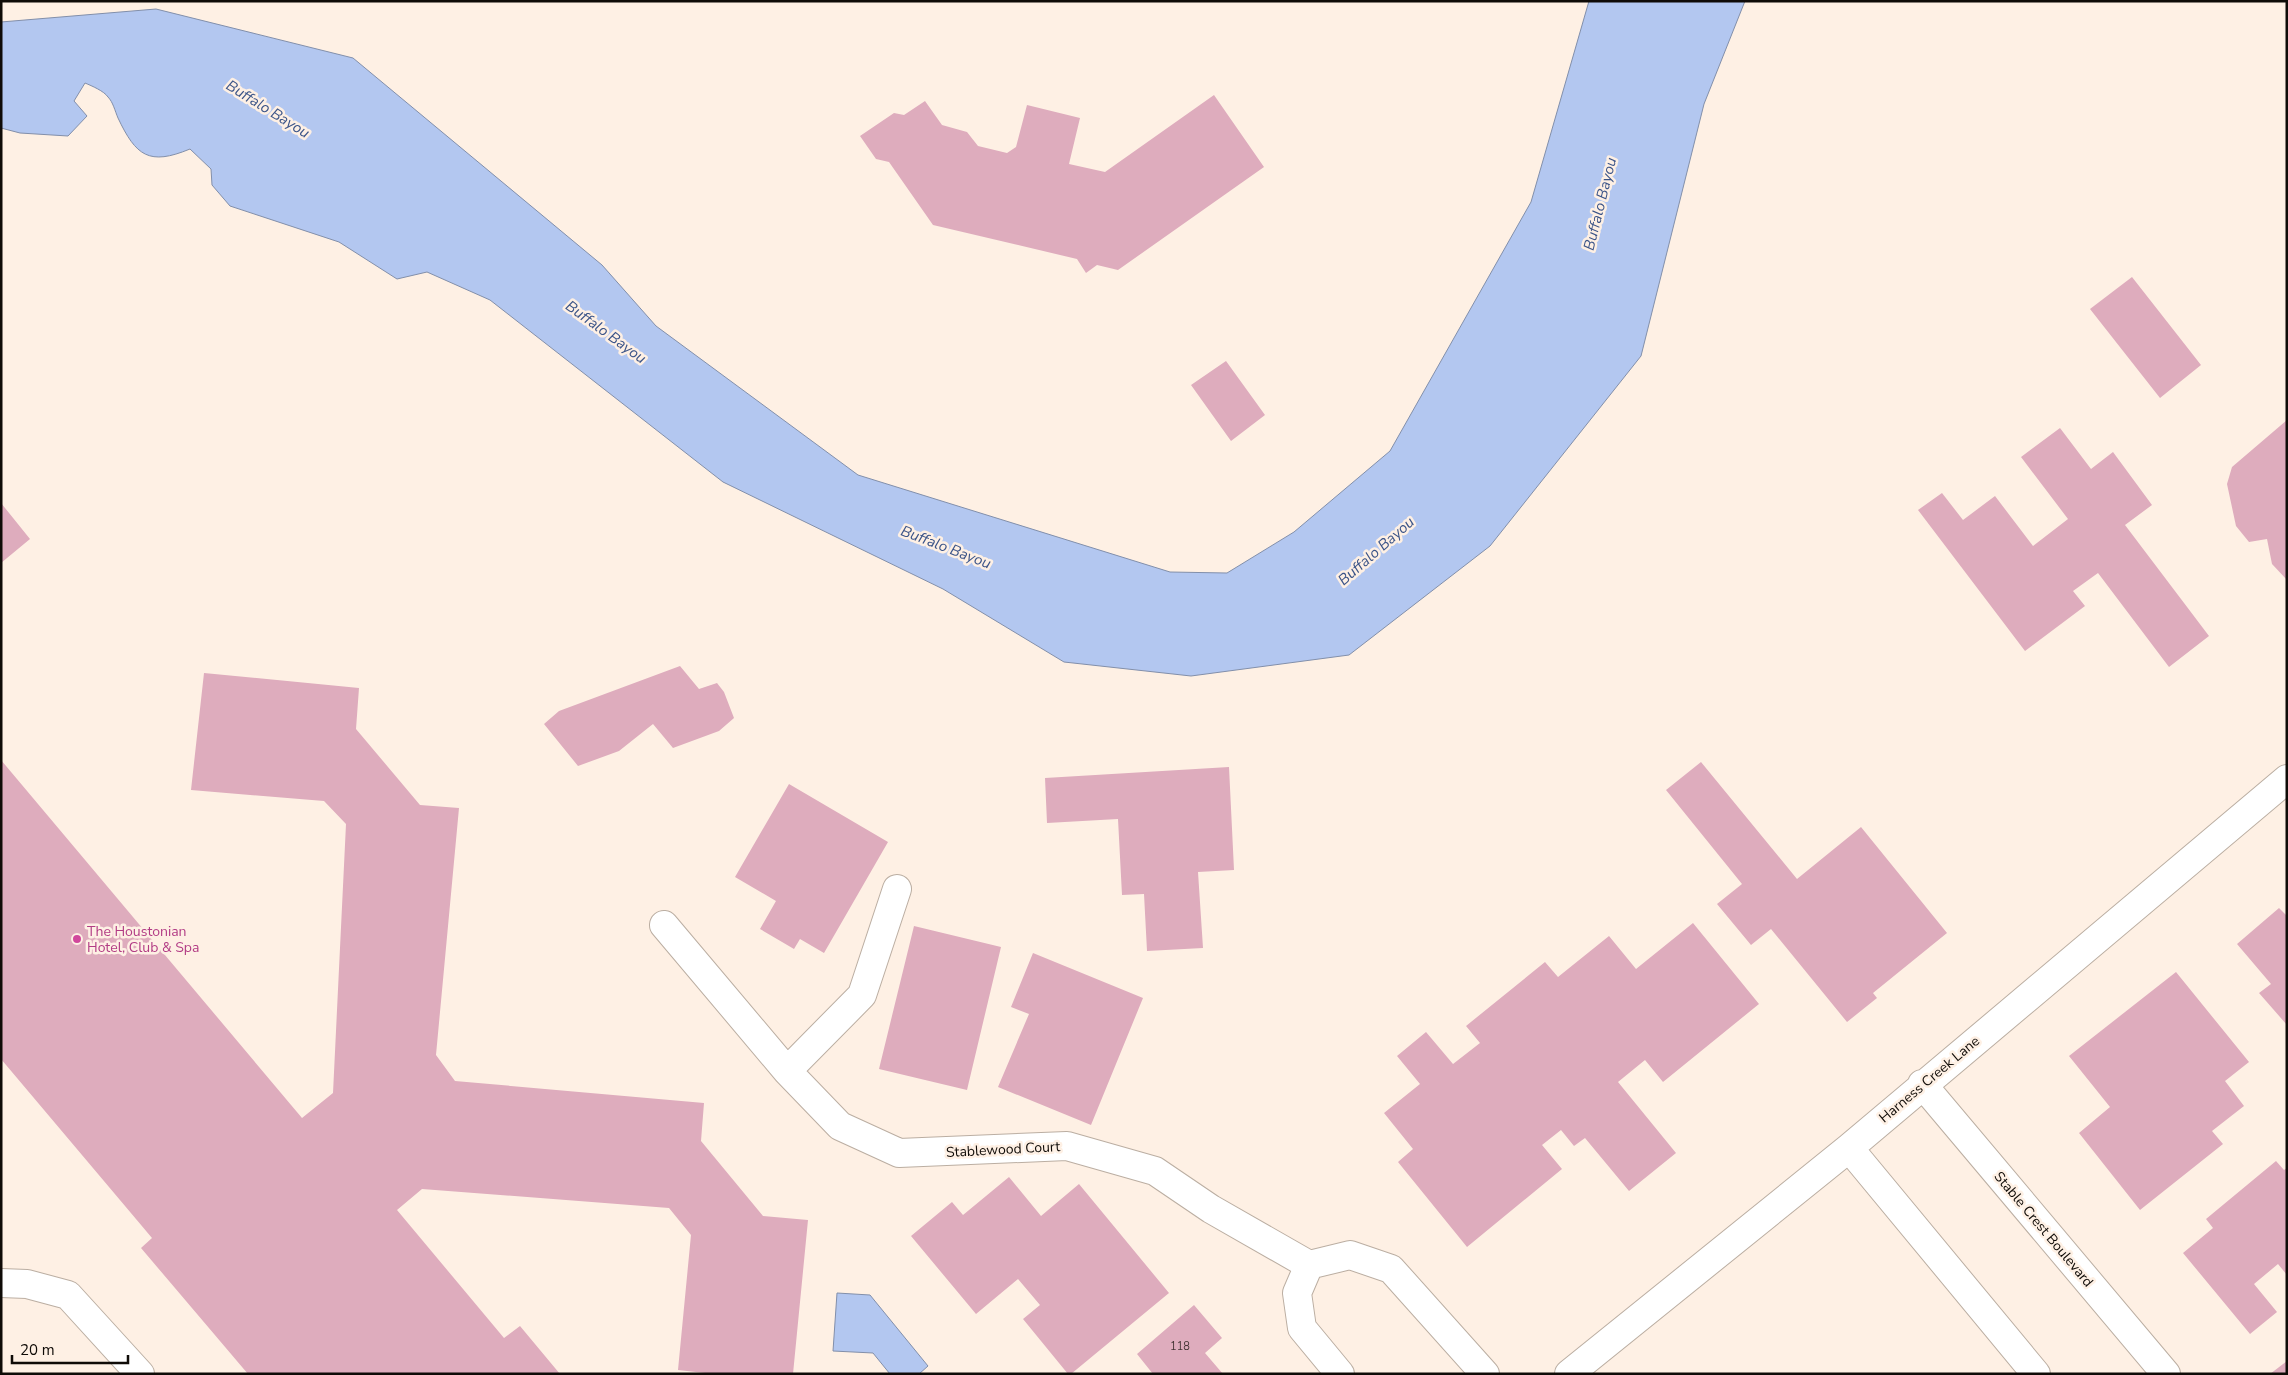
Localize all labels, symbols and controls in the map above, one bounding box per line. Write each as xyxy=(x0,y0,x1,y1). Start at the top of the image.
water label: Buffalo Bayou xyxy=(222,75,314,143)
water label: Buffalo Bayou xyxy=(1579,155,1621,253)
water label: Buffalo Bayou xyxy=(562,296,650,368)
water label: Buffalo Bayou xyxy=(1334,512,1418,590)
water label: Buffalo Bayou xyxy=(898,521,994,573)
place label: The Houstonian Hotel, Club & Spa xyxy=(87,922,199,957)
marker: The Houstonian Hotel, Club & Spa xyxy=(71,933,83,945)
street label: Harness Creek Lane xyxy=(1875,1032,1984,1127)
street label: Stablewood Court xyxy=(945,1137,1061,1162)
street label: Stable Crest Boulevard xyxy=(1990,1168,2098,1291)
scale bar xyxy=(12,1332,129,1364)
house number: 118 xyxy=(1170,1339,1190,1354)
text: 20 m xyxy=(20,1340,55,1360)

